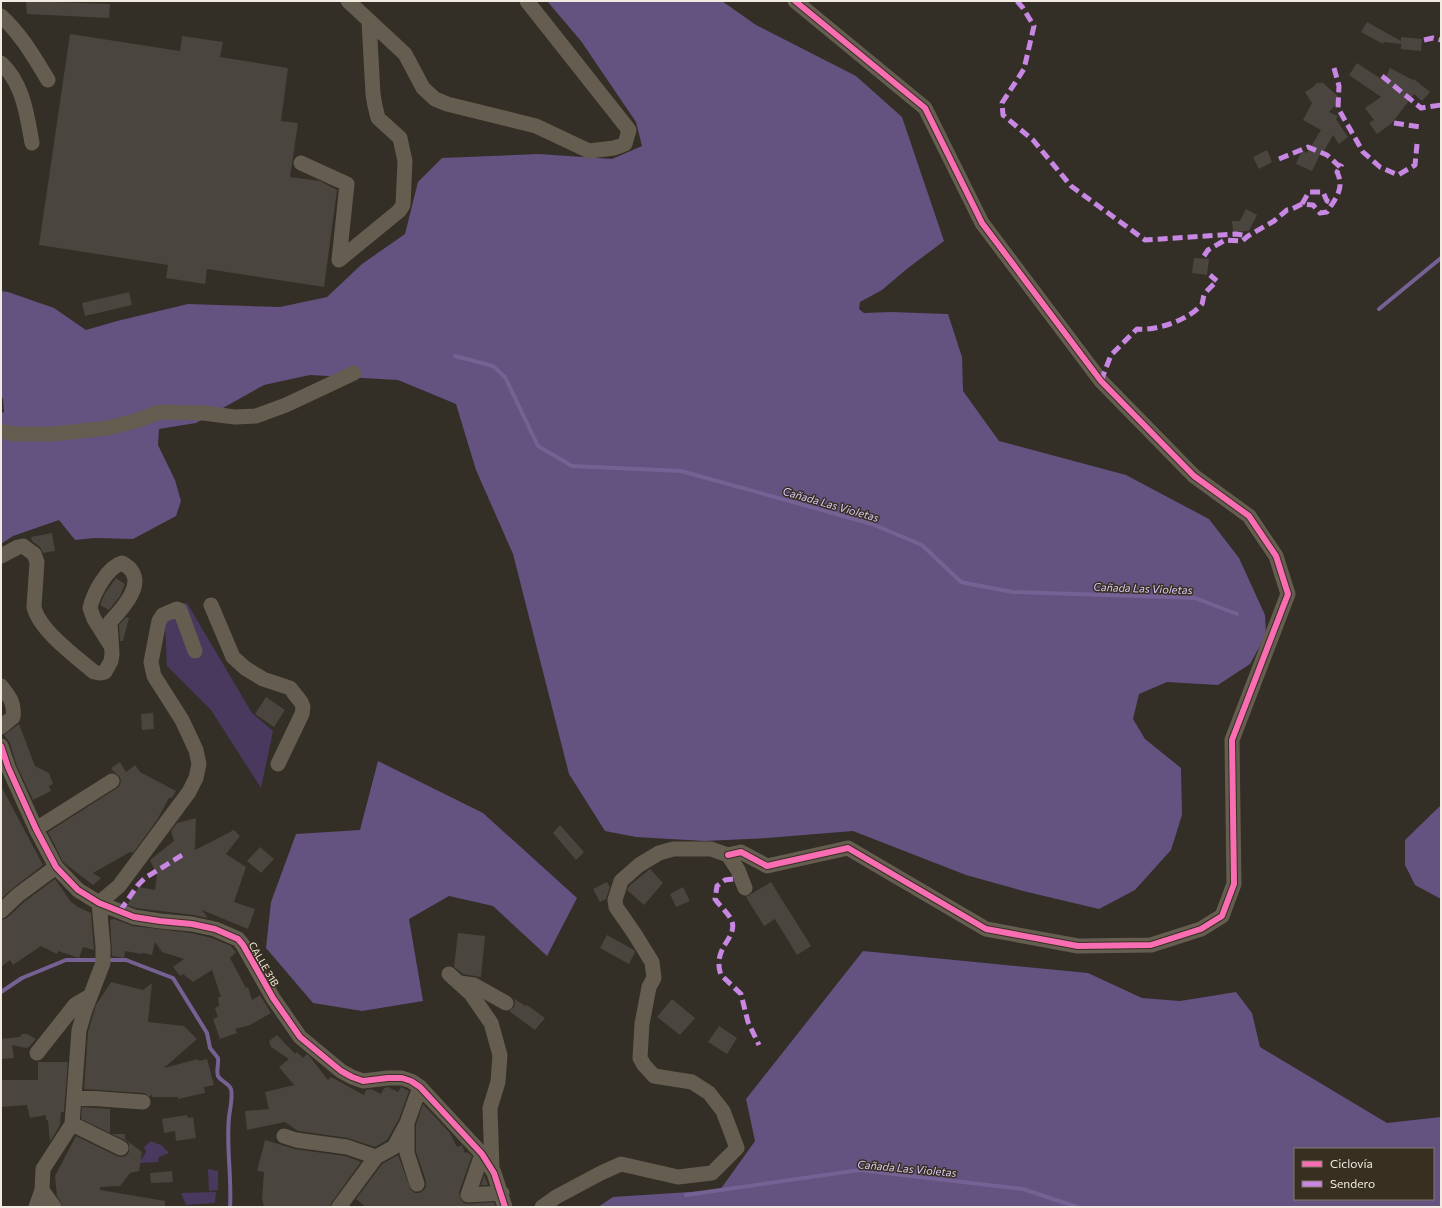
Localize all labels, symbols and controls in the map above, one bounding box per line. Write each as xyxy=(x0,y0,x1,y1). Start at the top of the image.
water label: Cañada Las Violetas xyxy=(781,484,881,524)
water label: Cañada Las Violetas xyxy=(1093,580,1193,596)
street label: CALLE 31B xyxy=(246,940,282,989)
legend xyxy=(1294,1148,1434,1200)
text: Ciclovía xyxy=(1330,1156,1373,1170)
water label: Cañada Las Violetas xyxy=(857,1157,957,1179)
text: Sendero xyxy=(1330,1176,1375,1190)

